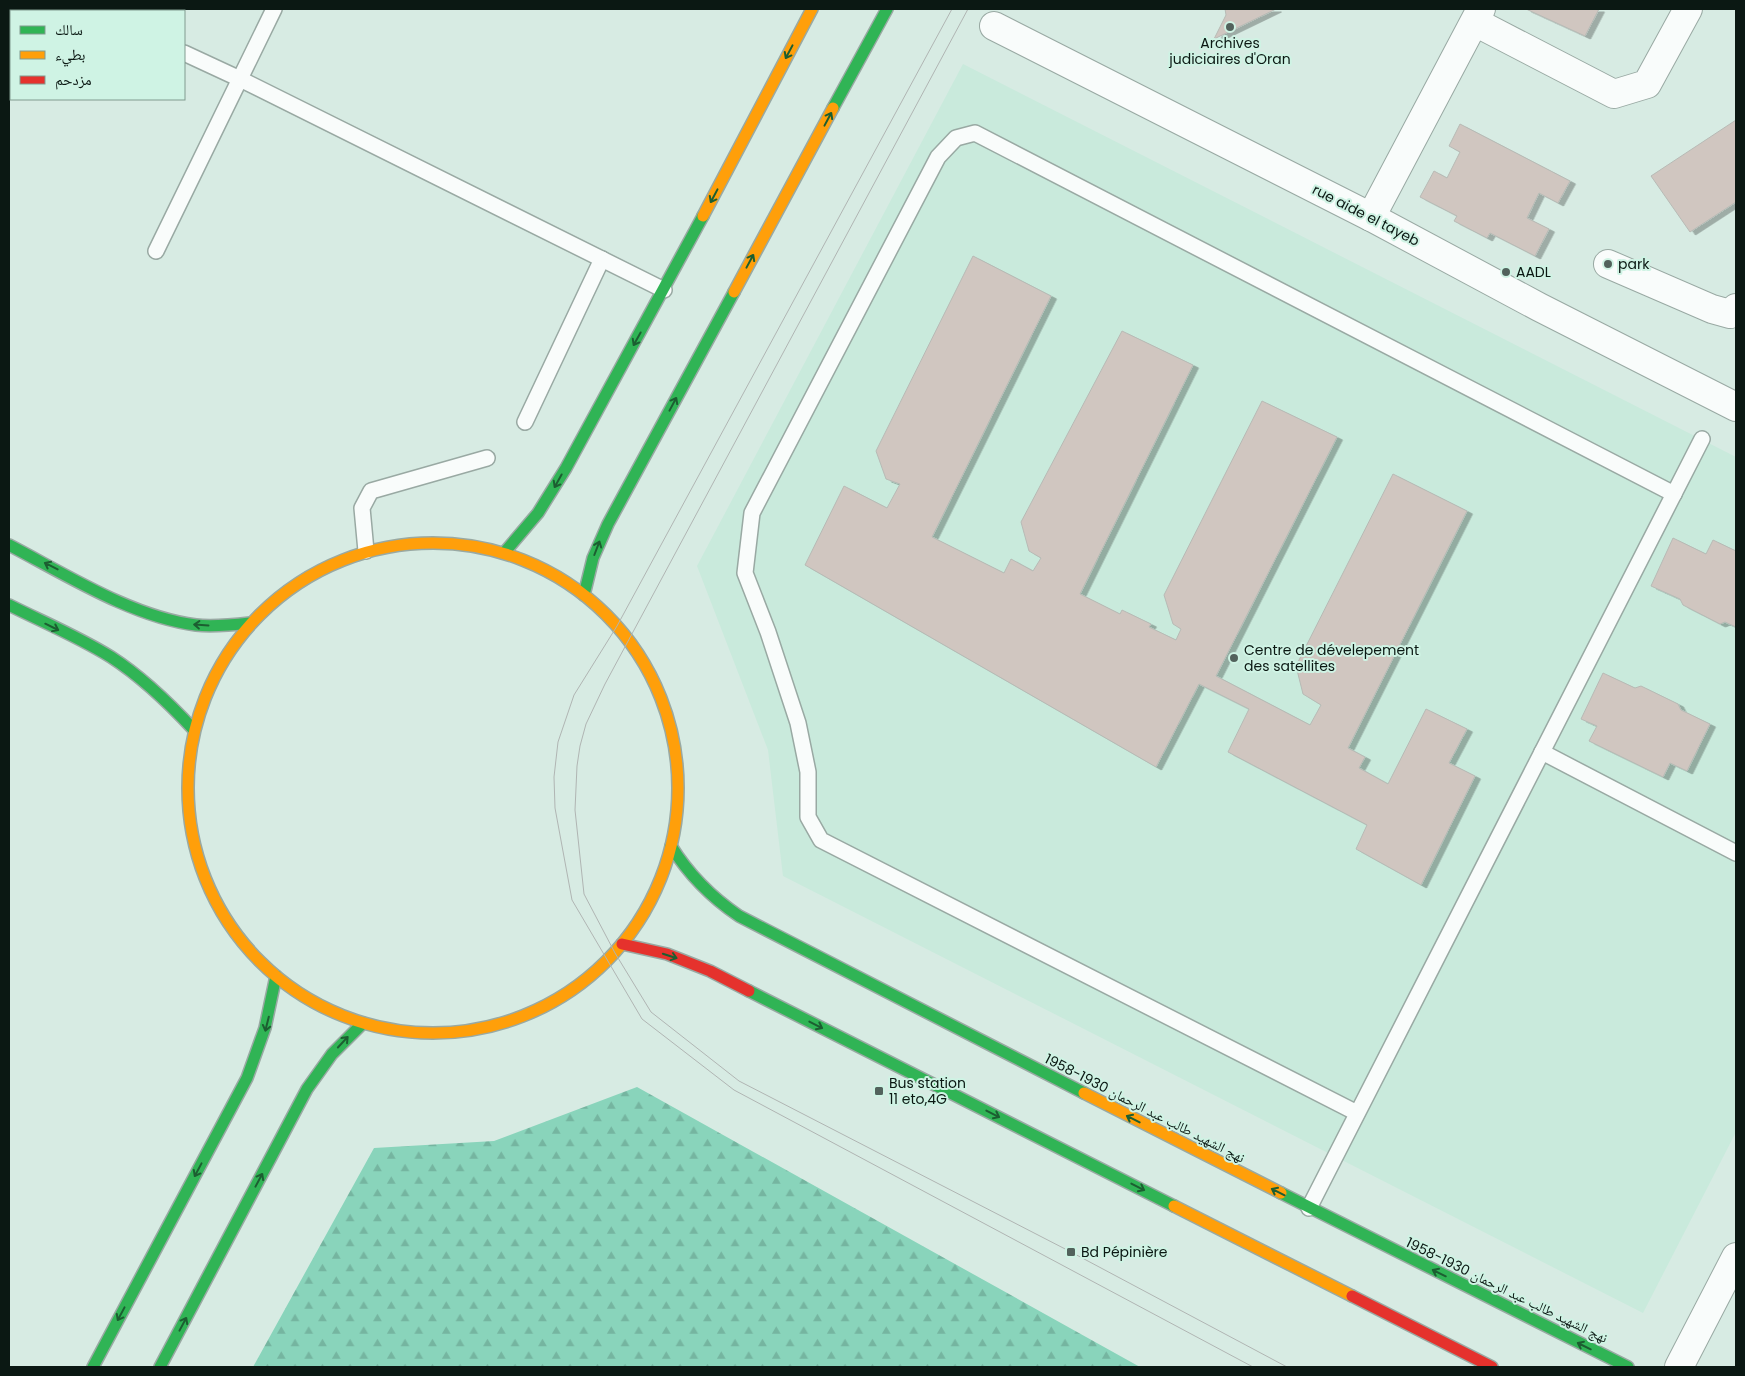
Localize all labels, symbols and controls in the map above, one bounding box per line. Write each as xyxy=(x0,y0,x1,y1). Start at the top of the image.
legend xyxy=(10,10,185,100)
text: سالك xyxy=(55,19,83,40)
marker: Archives judiciaires d'Oran xyxy=(1224,21,1236,33)
place label: Archives judiciaires d'Oran xyxy=(1168,33,1291,69)
text: بطيء xyxy=(55,44,85,67)
one-way arrow xyxy=(784,44,794,59)
text: مزدحم xyxy=(55,69,92,90)
one-way arrow xyxy=(823,112,833,126)
street label: rue aide el tayeb xyxy=(1309,179,1423,251)
one-way arrow xyxy=(709,188,719,203)
one-way arrow xyxy=(745,254,755,269)
place label: park xyxy=(1618,254,1650,274)
marker: park xyxy=(1602,258,1614,270)
place label: AADL xyxy=(1516,262,1551,282)
marker: AADL xyxy=(1500,266,1512,278)
one-way arrow xyxy=(632,331,642,346)
one-way arrow xyxy=(668,397,678,412)
one-way arrow xyxy=(553,473,563,488)
one-way arrow xyxy=(593,541,602,556)
one-way arrow xyxy=(44,561,59,570)
one-way arrow xyxy=(193,620,209,629)
one-way arrow xyxy=(45,622,60,632)
place label: Centre de dévelepement des satellites xyxy=(1244,640,1419,676)
marker: Centre de dévelepement des satellites xyxy=(1228,652,1240,664)
one-way arrow xyxy=(661,951,677,961)
one-way arrow xyxy=(262,1016,271,1032)
one-way arrow xyxy=(808,1021,823,1030)
one-way arrow xyxy=(337,1036,349,1049)
street label: نهج الشهيد طالب عبد الرحمان 1930-1958 xyxy=(1041,1049,1249,1167)
place label: Bus station 11 eto,4G xyxy=(889,1073,966,1109)
marker: Bus station 11 eto,4G xyxy=(873,1085,885,1097)
one-way arrow xyxy=(985,1109,1000,1119)
one-way arrow xyxy=(1126,1114,1141,1123)
one-way arrow xyxy=(193,1163,203,1178)
one-way arrow xyxy=(254,1173,264,1188)
one-way arrow xyxy=(1130,1183,1145,1192)
one-way arrow xyxy=(1271,1187,1286,1196)
street label: نهج الشهيد طالب عبد الرحمان 1930-1958 xyxy=(1403,1232,1611,1348)
place label: Bd Pépinière xyxy=(1081,1242,1168,1262)
marker: Bd Pépinière xyxy=(1065,1246,1077,1258)
one-way arrow xyxy=(1432,1268,1447,1277)
one-way arrow xyxy=(116,1306,126,1321)
one-way arrow xyxy=(179,1317,188,1332)
one-way arrow xyxy=(1577,1340,1592,1350)

